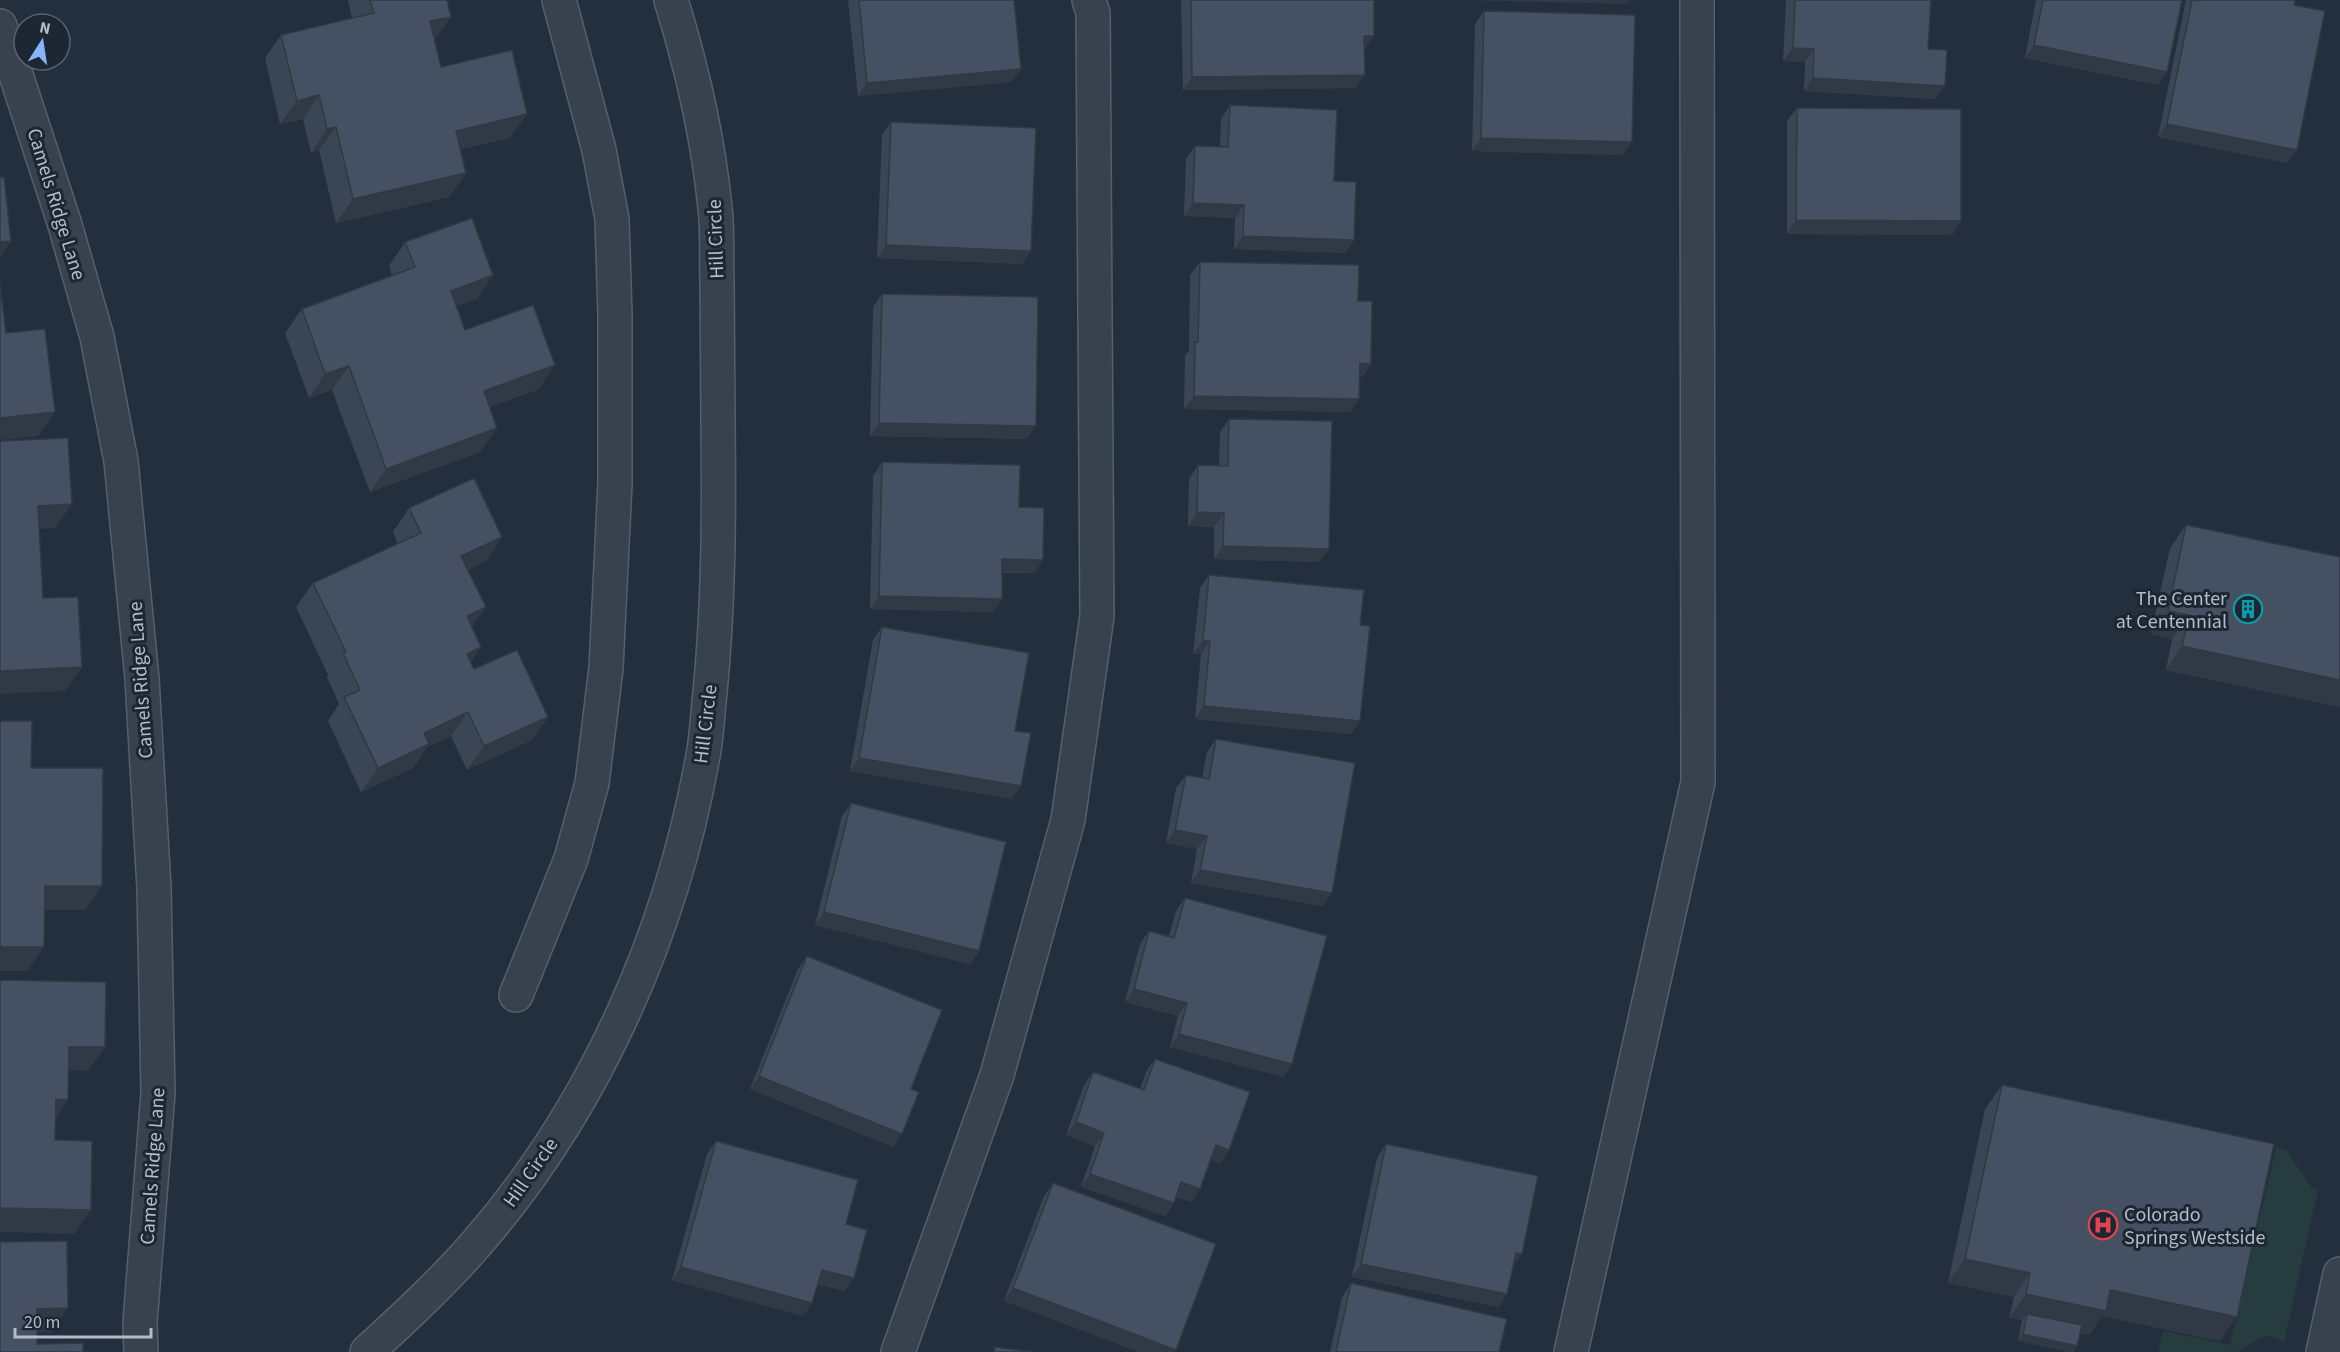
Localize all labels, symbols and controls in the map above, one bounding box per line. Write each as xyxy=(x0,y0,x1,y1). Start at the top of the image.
north arrow xyxy=(12,12,72,72)
text: N xyxy=(37,16,52,40)
street label: Camels Ridge Lane xyxy=(20,125,92,284)
street label: Hill Circle xyxy=(701,199,731,279)
place label: The Center at Centennial xyxy=(2116,585,2227,636)
building icon: The Center at Centennial xyxy=(2232,593,2264,625)
street label: Camels Ridge Lane xyxy=(122,600,160,759)
street label: Hill Circle xyxy=(687,683,725,765)
street label: Camels Ridge Lane xyxy=(134,1087,172,1245)
street label: Hill Circle xyxy=(497,1132,565,1213)
place label: Colorado Springs Westside xyxy=(2124,1201,2266,1252)
hospital icon: Colorado Springs Westside xyxy=(2087,1209,2119,1241)
scale bar xyxy=(15,1301,152,1339)
text: 20 m xyxy=(24,1310,60,1335)

